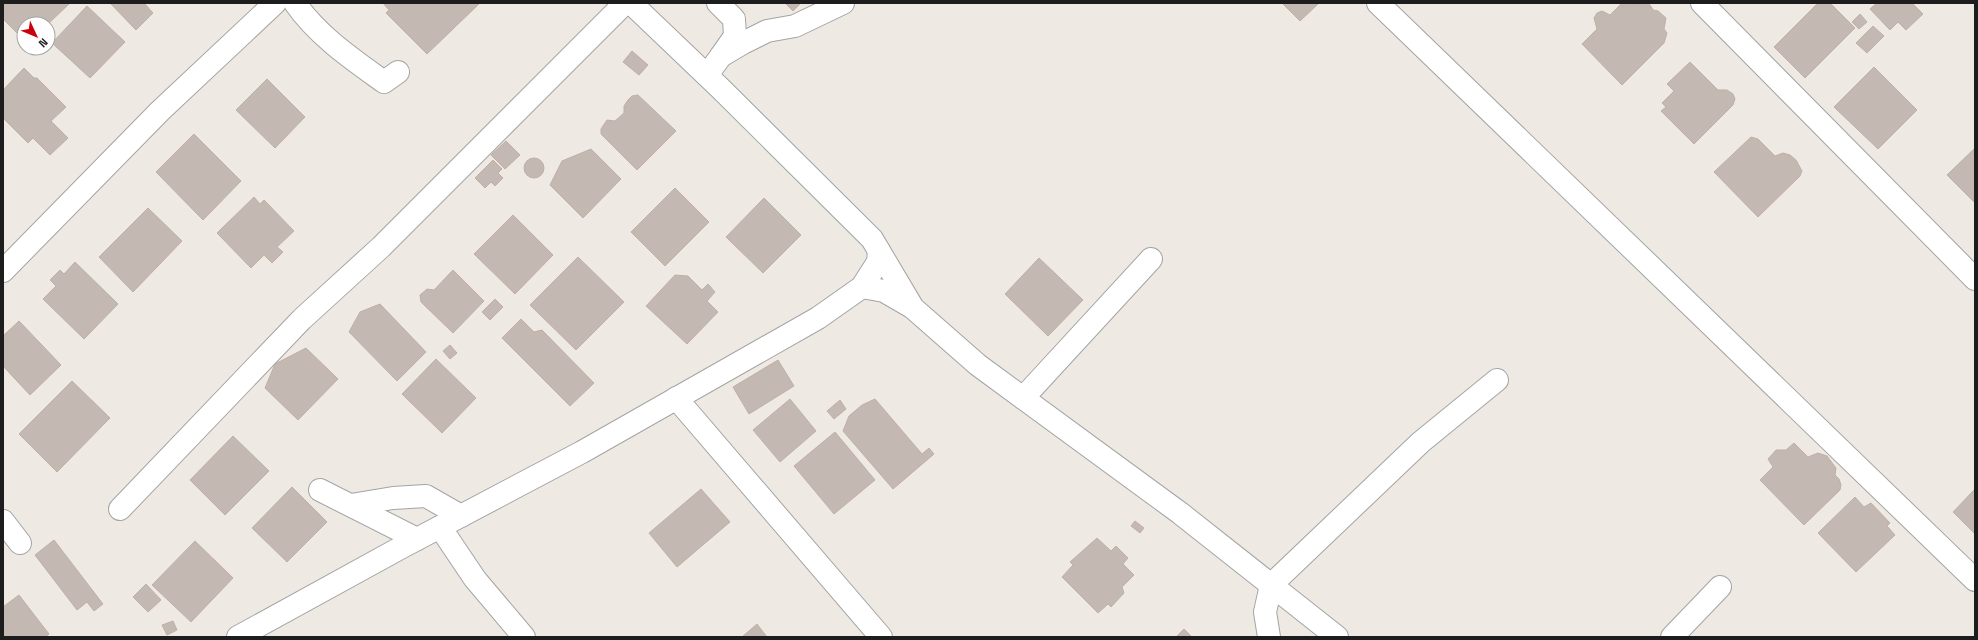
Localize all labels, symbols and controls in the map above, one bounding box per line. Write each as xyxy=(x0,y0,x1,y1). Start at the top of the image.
north arrow xyxy=(16,16,56,56)
text: N xyxy=(36,35,51,50)

